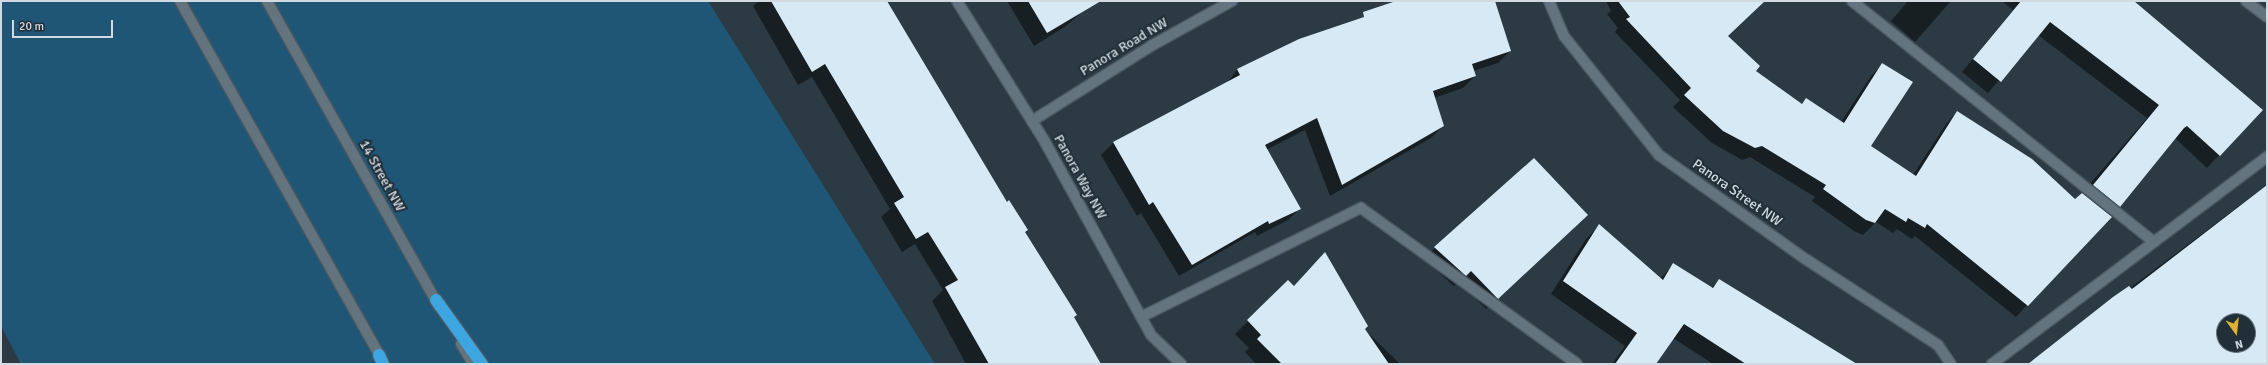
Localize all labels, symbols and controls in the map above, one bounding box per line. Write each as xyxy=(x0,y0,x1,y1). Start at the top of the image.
scale bar xyxy=(14,12,115,38)
street label: Panora Road NW xyxy=(1077,14,1171,80)
text: 20 m xyxy=(19,19,44,34)
street label: Panora Way NW xyxy=(1050,132,1110,222)
street label: 14 Street NW xyxy=(355,137,409,215)
street label: Panora Street NW xyxy=(1689,156,1785,230)
north arrow xyxy=(2216,313,2256,353)
text: N xyxy=(2234,337,2244,351)

